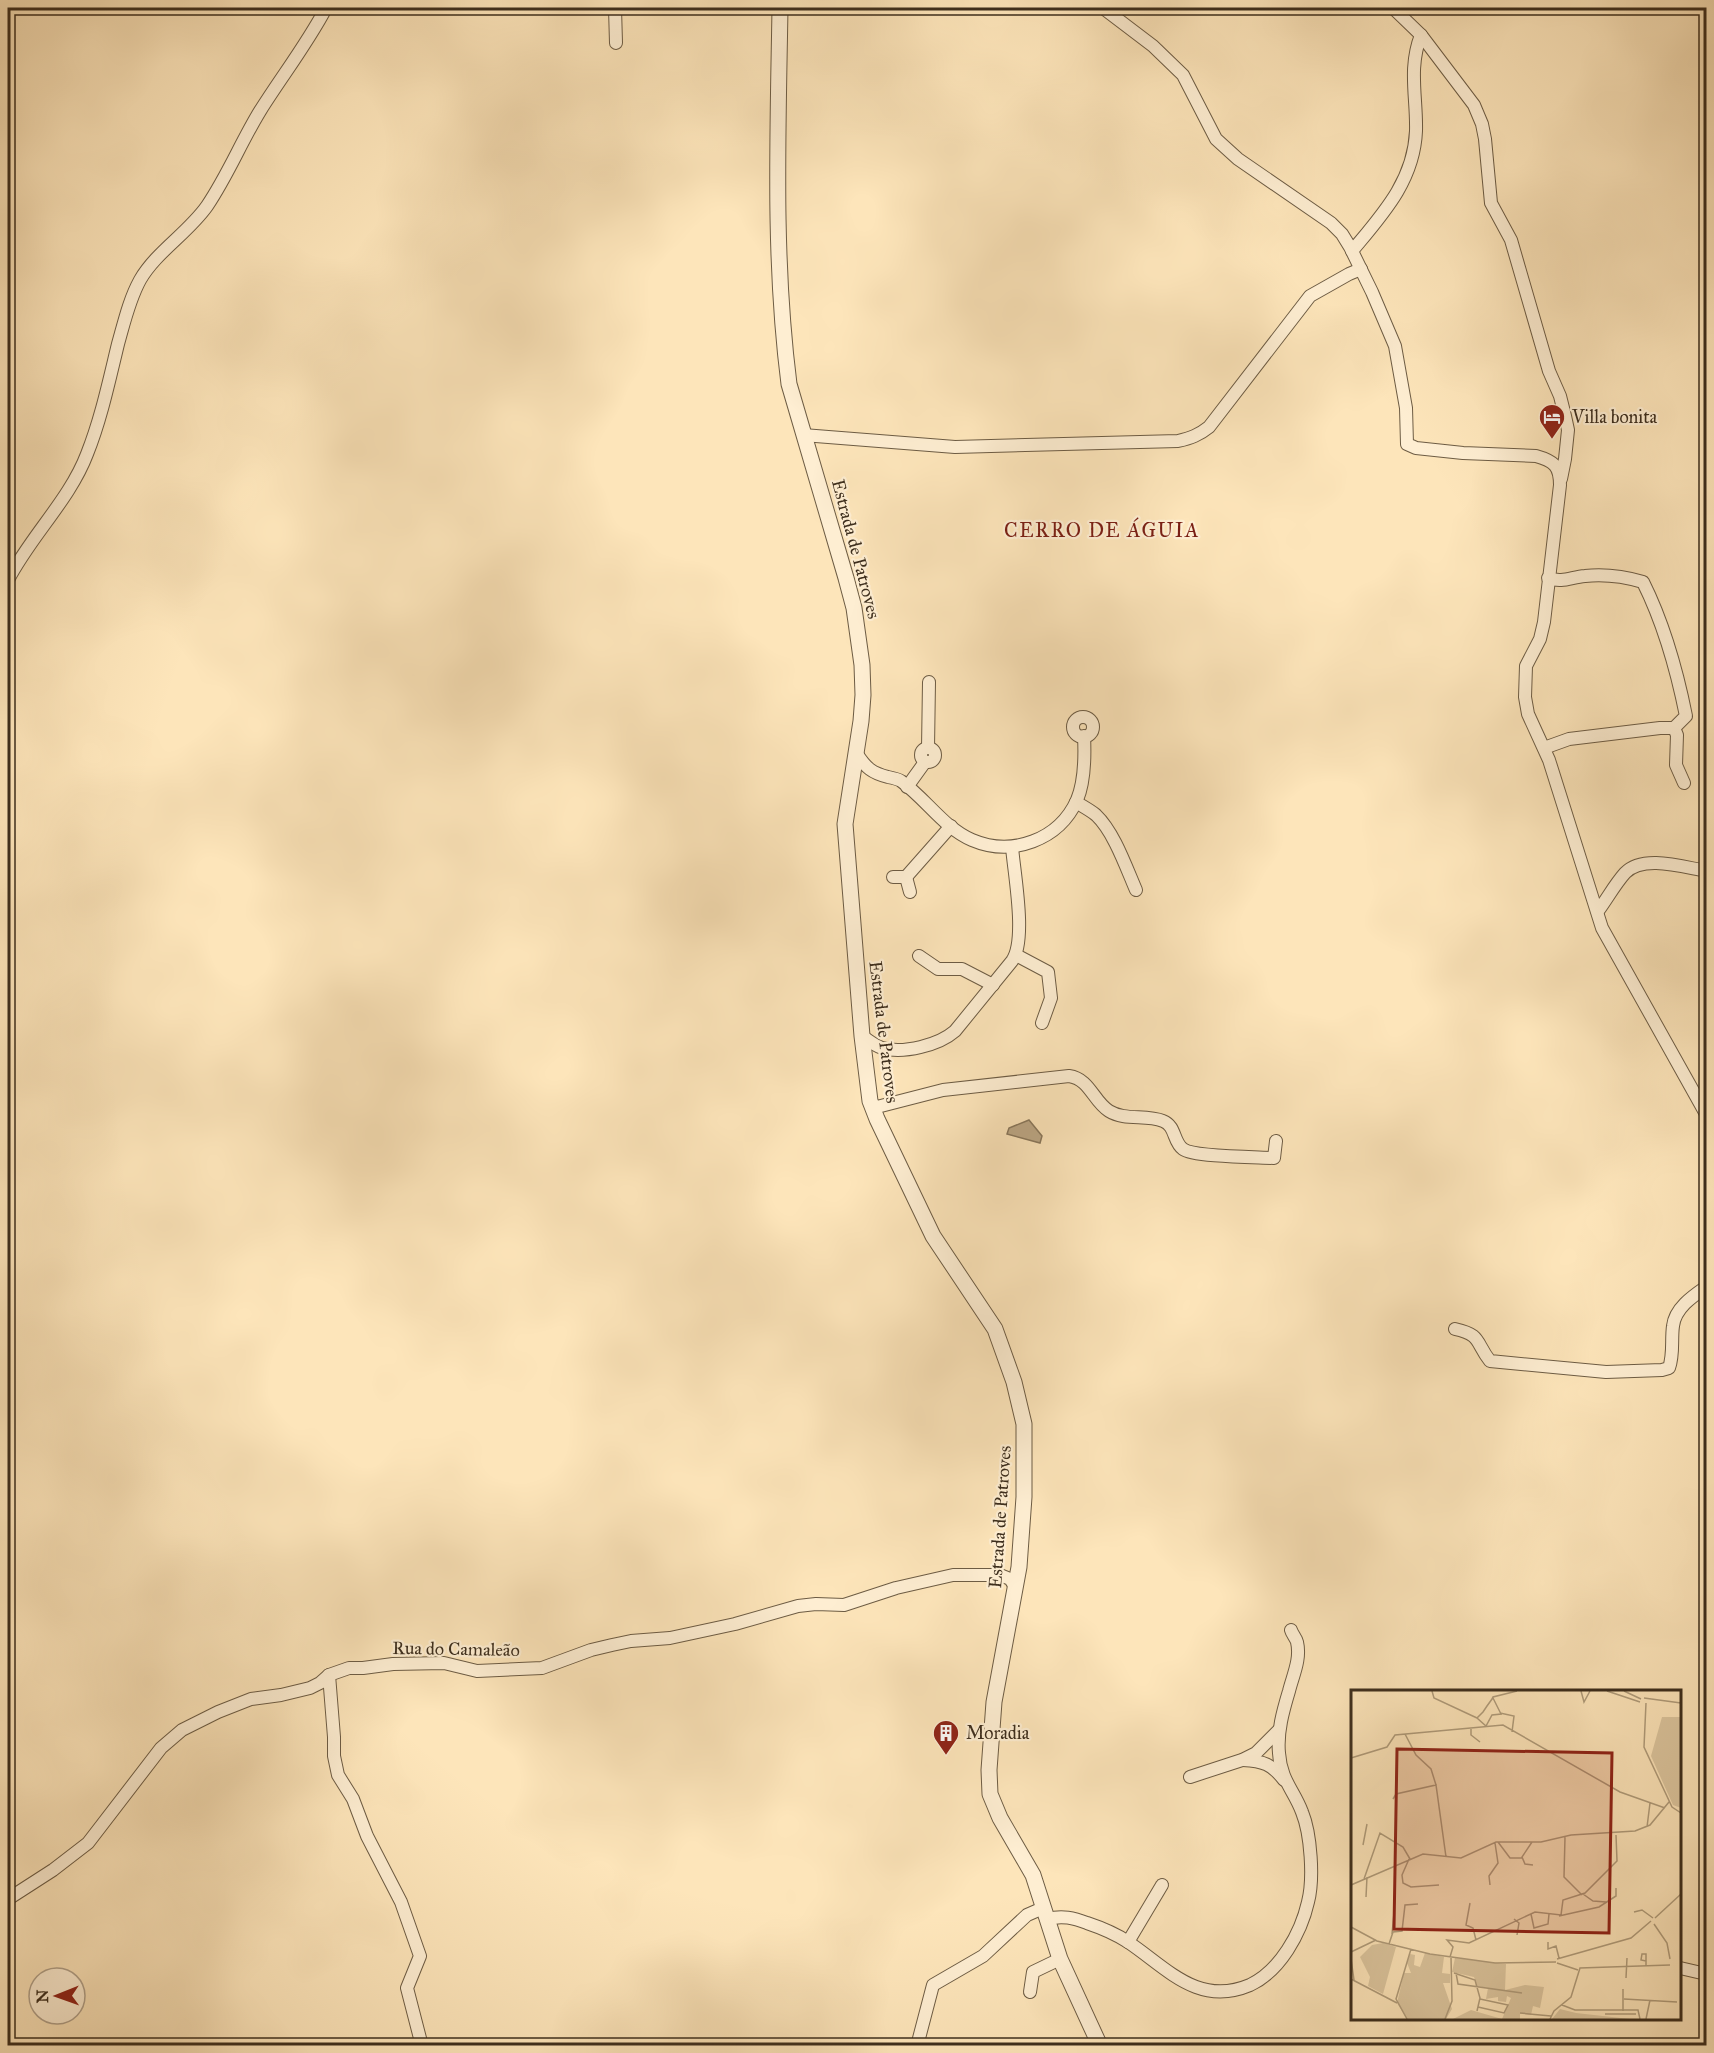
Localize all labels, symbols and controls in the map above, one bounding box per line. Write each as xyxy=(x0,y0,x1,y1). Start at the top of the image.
hotel icon: Villa bonita xyxy=(1537,402,1567,440)
place label: Villa bonita xyxy=(1571,406,1658,428)
street label: Estrada de Patroves xyxy=(827,477,885,621)
district label: CERRO DE ÁGUIA xyxy=(1004,517,1200,542)
street label: Estrada de Patroves xyxy=(864,960,904,1104)
street label: Estrada de Patroves xyxy=(984,1445,1016,1589)
street label: Rua do Camaleão xyxy=(392,1637,520,1661)
inset map xyxy=(1351,1690,1681,2020)
building icon: Moradia xyxy=(931,1718,961,1756)
place label: Moradia xyxy=(966,1722,1030,1744)
north arrow xyxy=(27,1966,87,2026)
text: N xyxy=(33,1989,52,2003)

